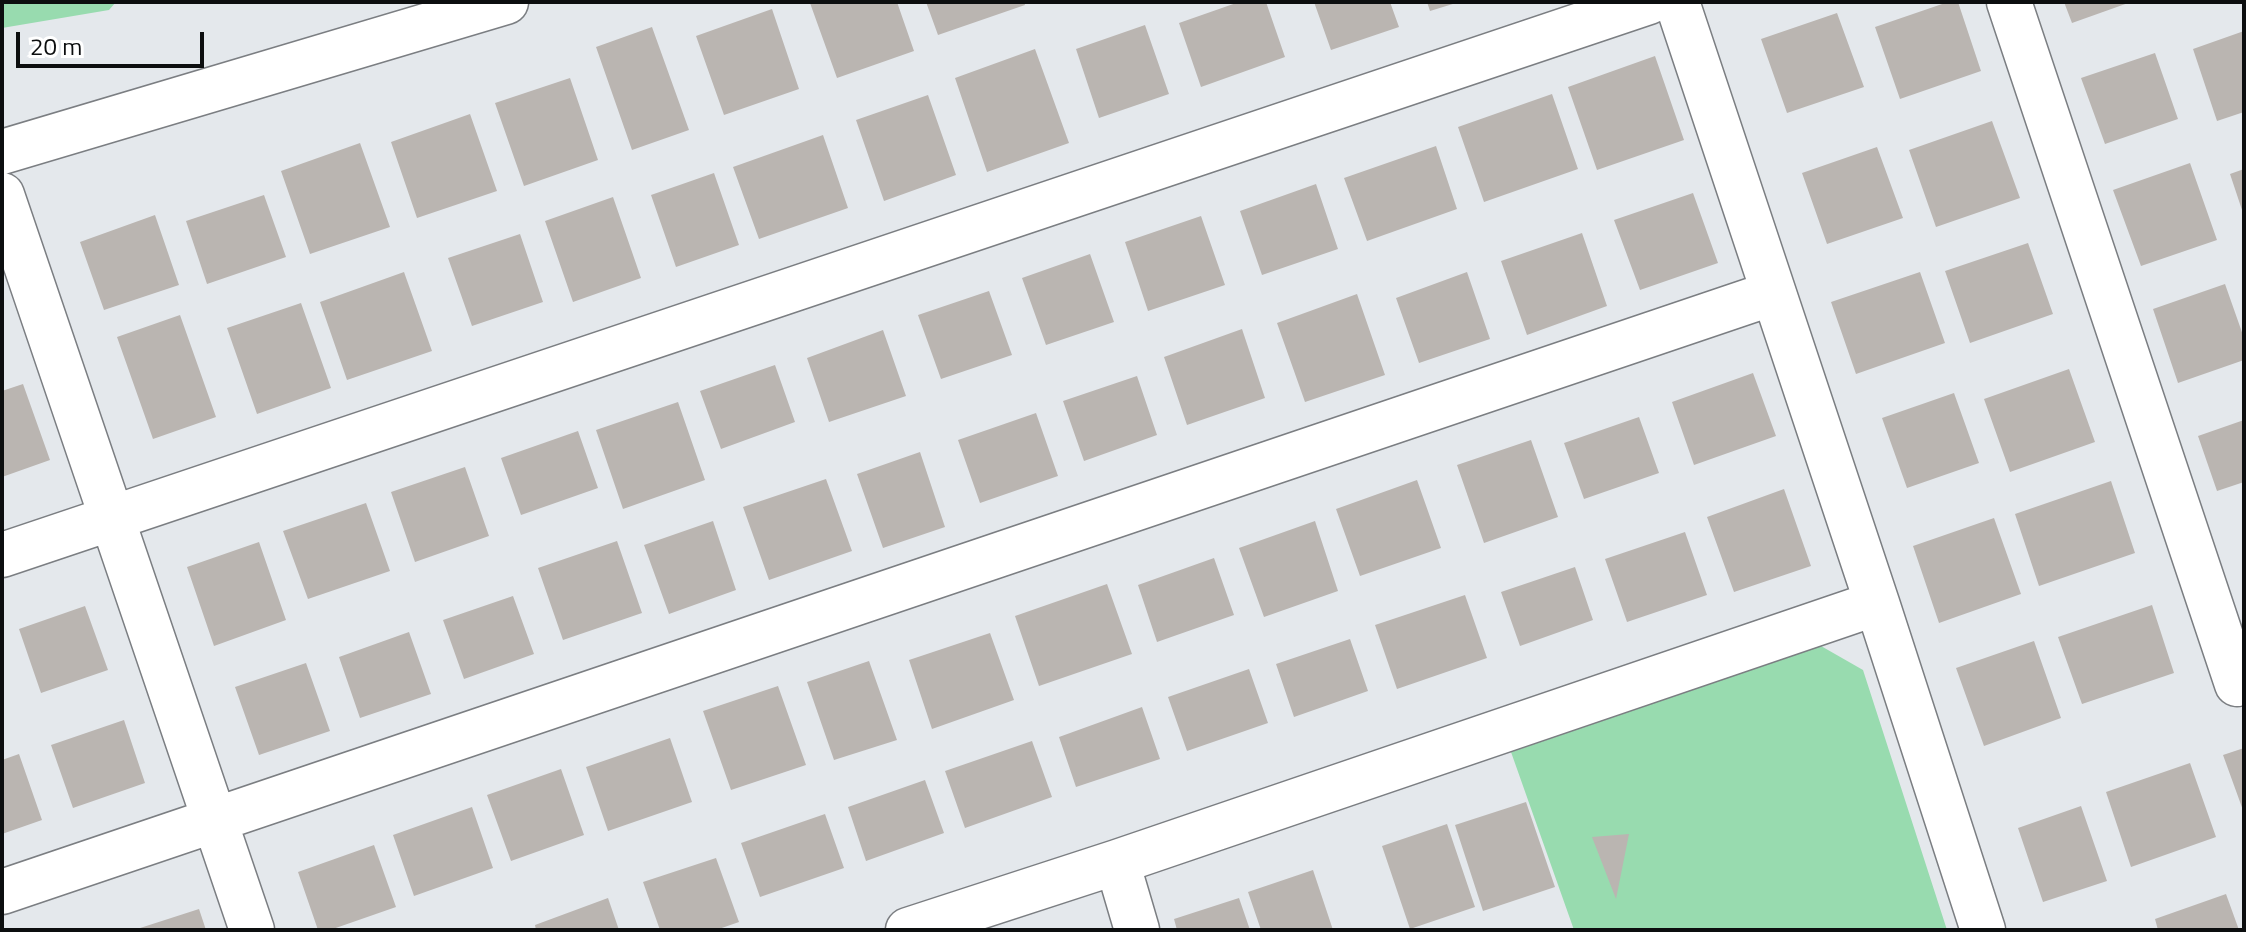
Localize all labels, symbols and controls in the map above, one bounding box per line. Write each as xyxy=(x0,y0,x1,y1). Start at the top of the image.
scale bar xyxy=(20,16,208,66)
text: 20 m xyxy=(30,28,82,64)

